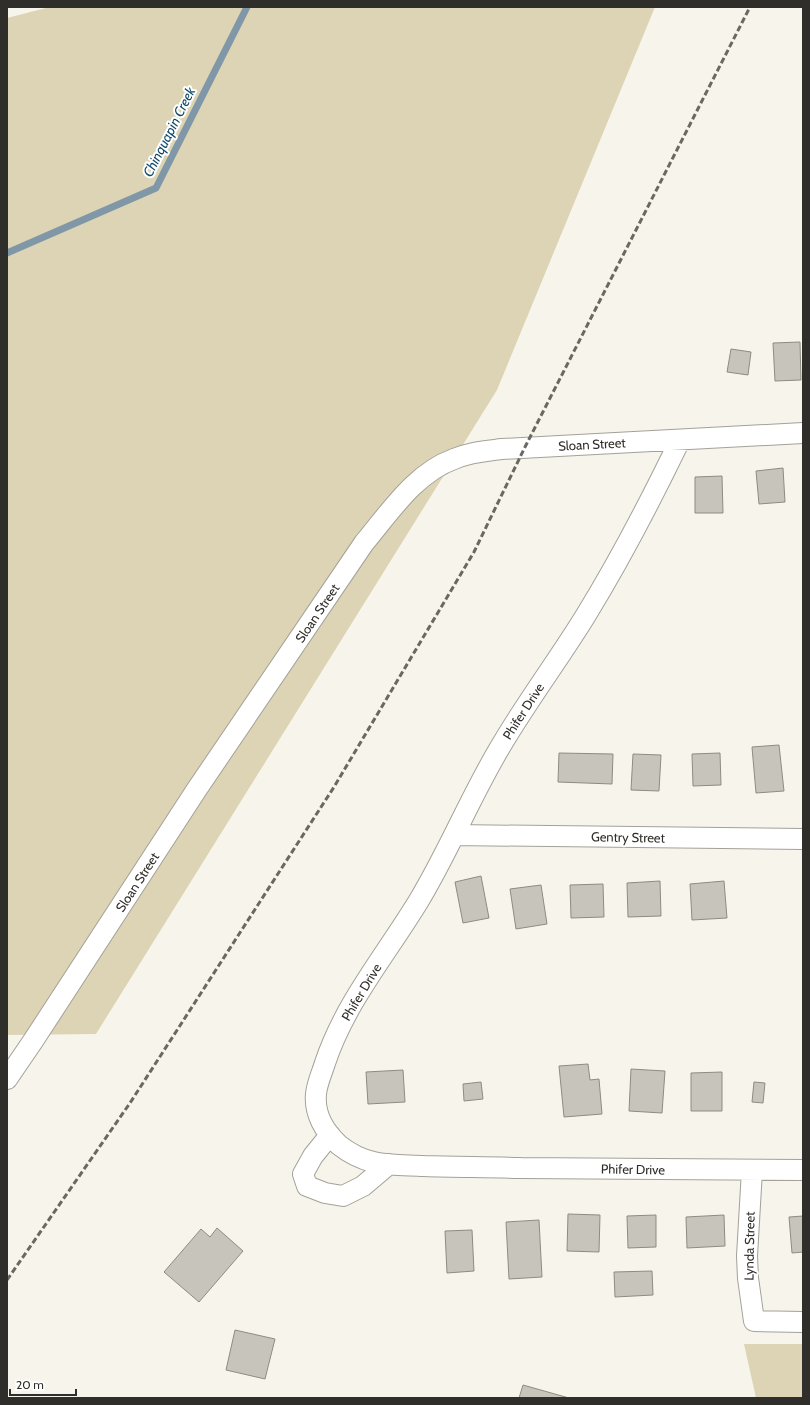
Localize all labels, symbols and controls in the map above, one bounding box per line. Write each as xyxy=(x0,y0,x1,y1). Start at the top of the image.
water label: Chinquapin Creek xyxy=(139,83,200,180)
street label: Sloan Street xyxy=(558,434,627,454)
street label: Sloan Street xyxy=(291,580,343,645)
street label: Phifer Drive xyxy=(499,679,547,742)
street label: Gentry Street xyxy=(591,828,666,846)
street label: Sloan Street xyxy=(112,849,162,915)
street label: Phifer Drive xyxy=(338,960,385,1024)
street label: Phifer Drive xyxy=(601,1160,666,1178)
street label: Lynda Street xyxy=(740,1211,758,1281)
scale bar xyxy=(10,1371,76,1397)
text: 20 m xyxy=(16,1377,44,1392)

